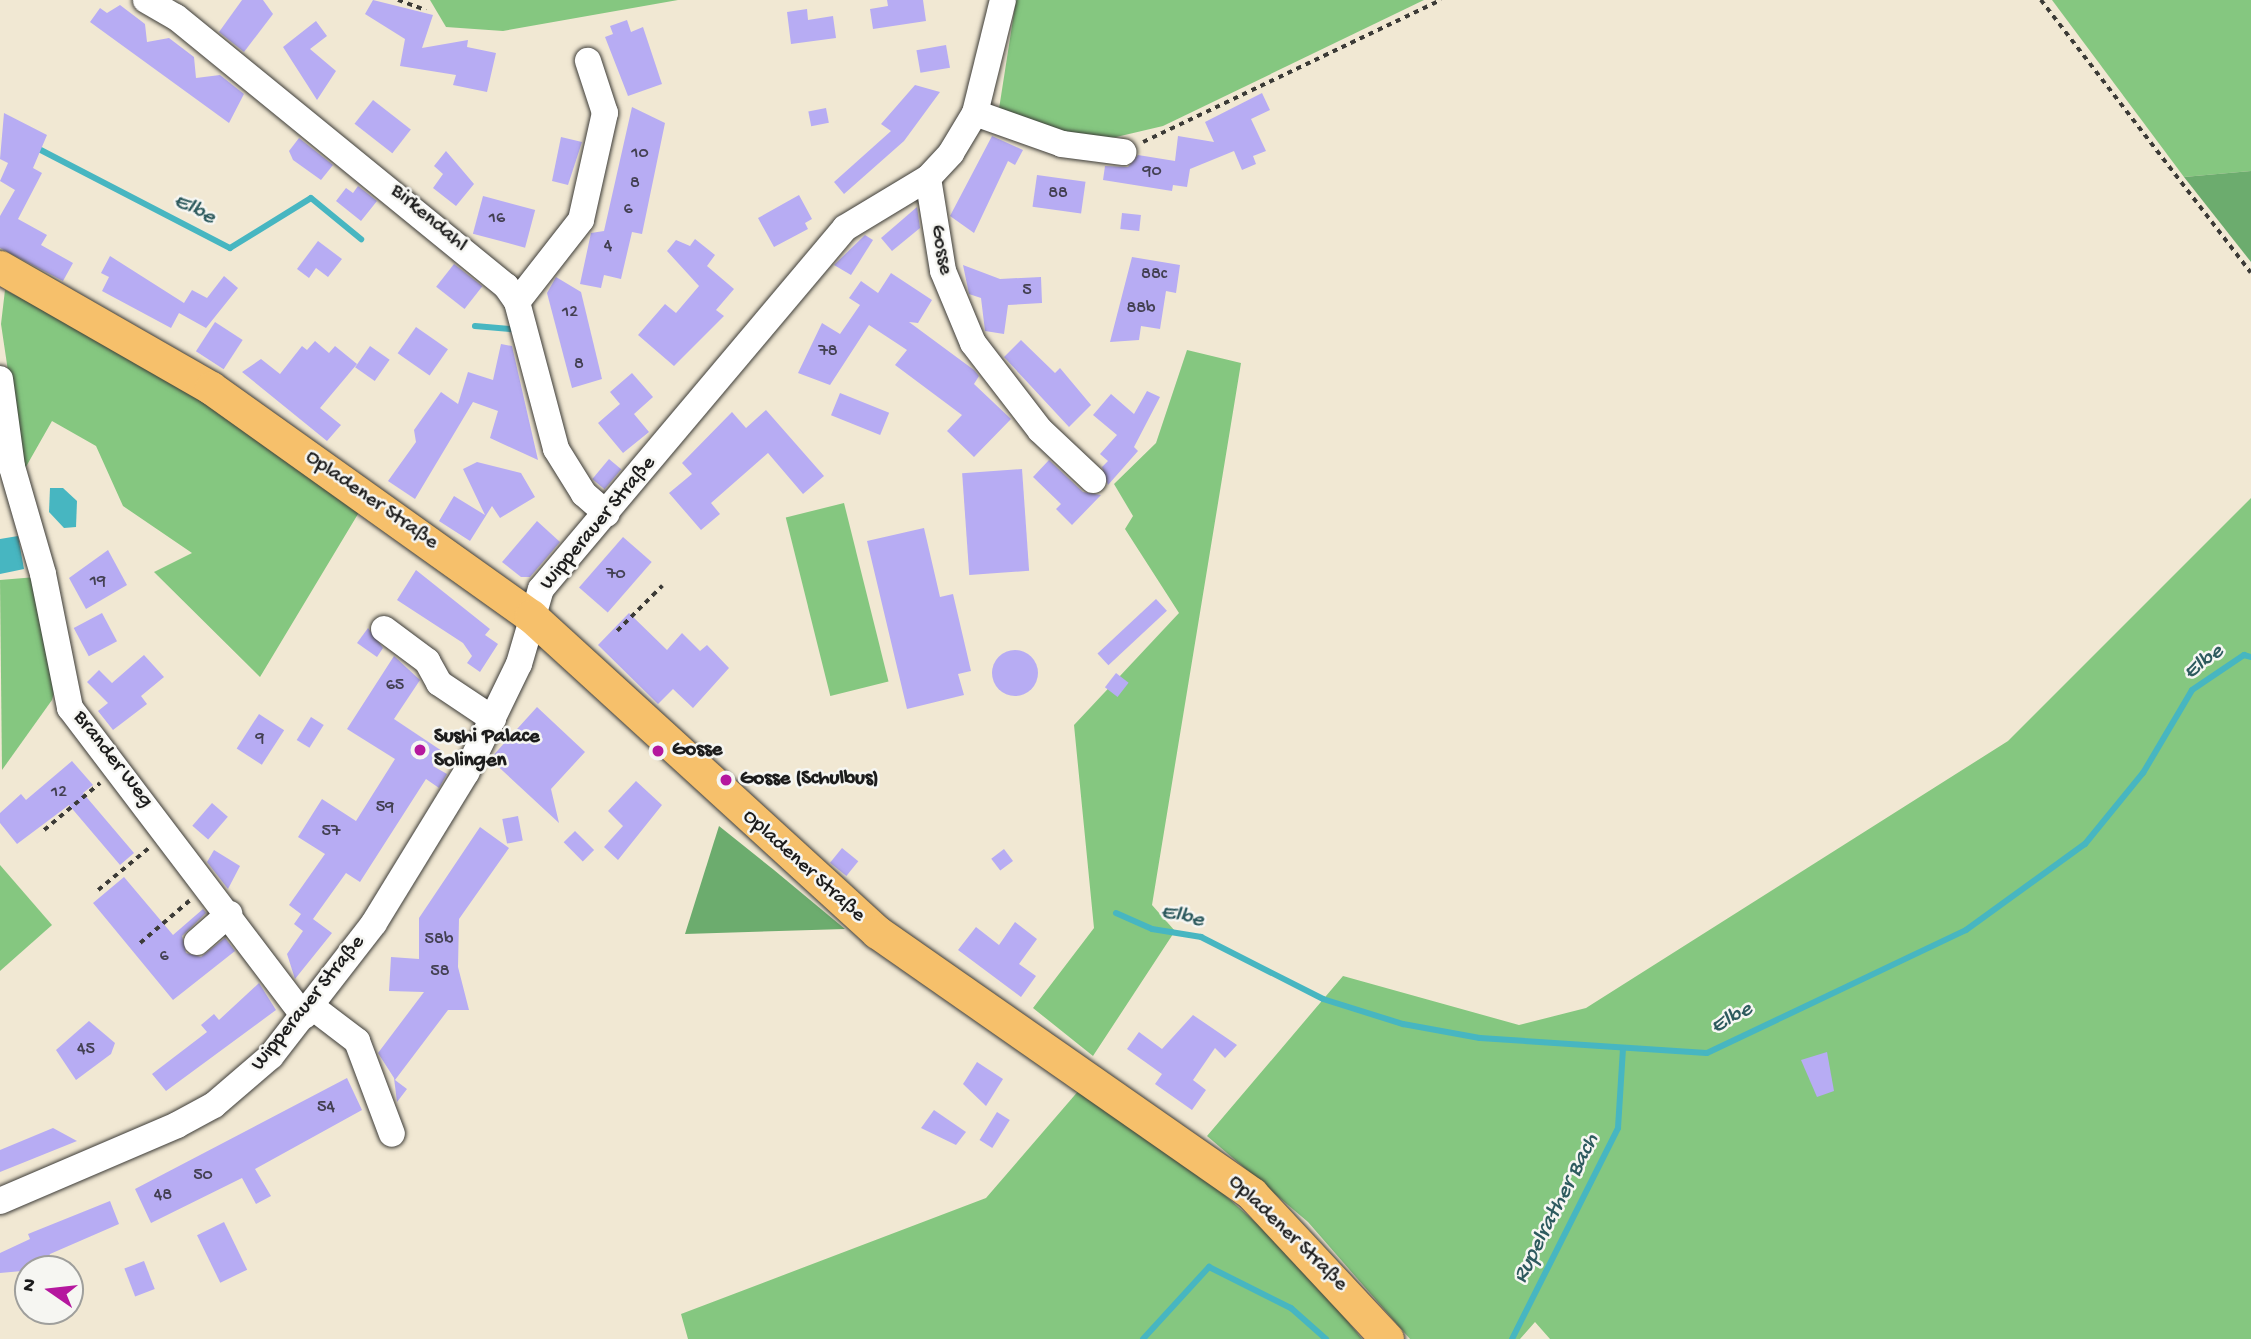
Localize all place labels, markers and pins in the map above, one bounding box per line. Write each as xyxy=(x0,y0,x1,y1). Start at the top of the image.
place label: Sushi Palace Solingen xyxy=(434,725,540,775)
place label: Gosse xyxy=(672,738,722,764)
marker: Sushi Palace Solingen xyxy=(412,742,428,758)
marker: Gosse xyxy=(650,743,666,759)
place label: Gosse (Schulbus) xyxy=(740,767,879,793)
marker: Gosse (Schulbus) xyxy=(718,772,734,788)

